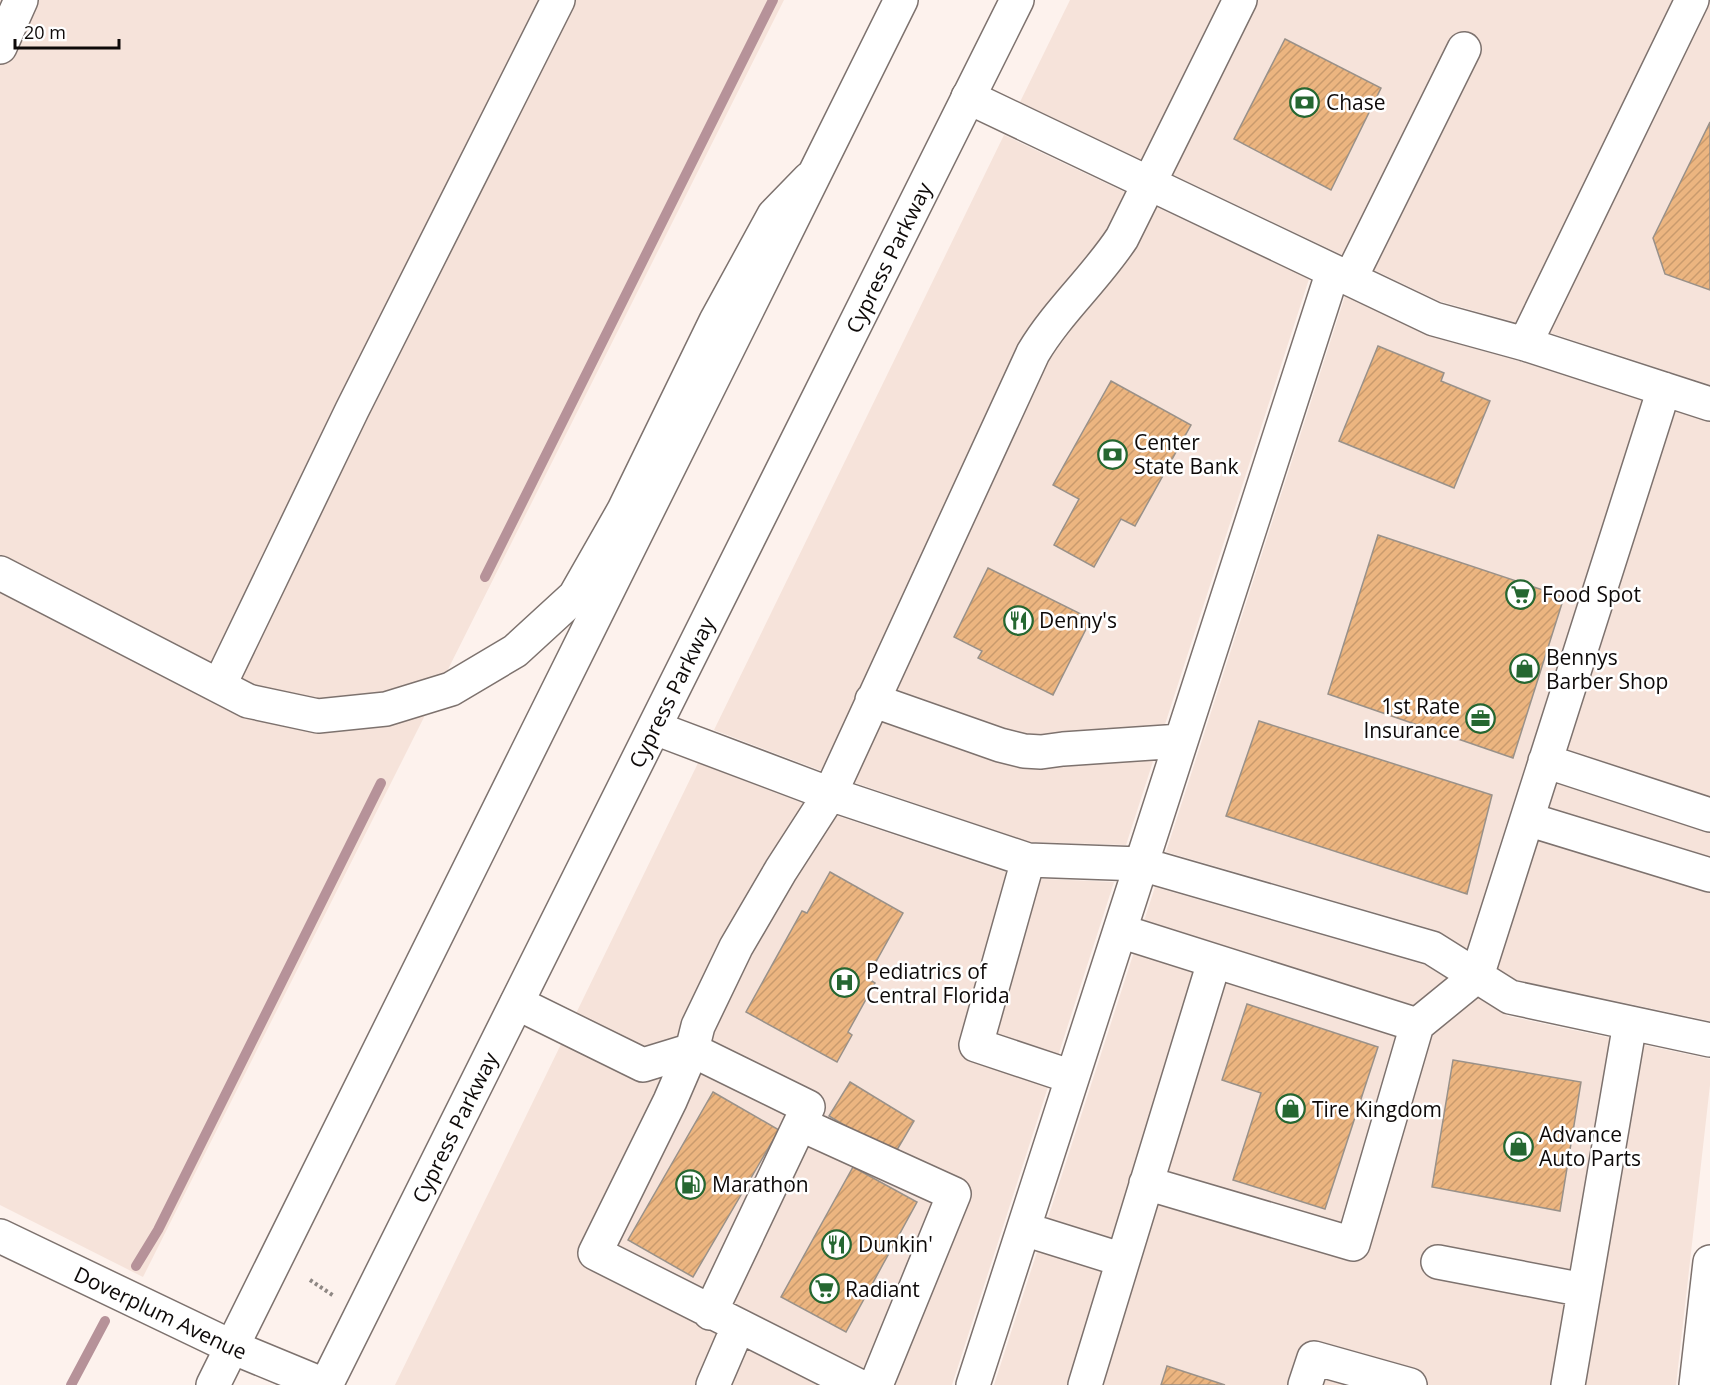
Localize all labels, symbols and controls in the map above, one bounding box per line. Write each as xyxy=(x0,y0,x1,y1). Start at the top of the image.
scale bar xyxy=(15,12,118,50)
text: 20 m xyxy=(24,20,66,44)
bank icon: Chase xyxy=(1289,86,1321,118)
place label: Chase xyxy=(1326,88,1386,116)
street label: Cypress Parkway xyxy=(839,177,938,338)
place label: Center State Bank xyxy=(1134,428,1239,480)
bank icon: Center State Bank xyxy=(1097,438,1129,470)
supermarket icon: Food Spot xyxy=(1505,578,1537,610)
place label: Food Spot xyxy=(1542,580,1641,608)
restaurant icon: Denny's xyxy=(1002,604,1034,636)
place label: Denny's xyxy=(1039,606,1117,634)
street label: Cypress Parkway xyxy=(622,612,721,772)
place label: Bennys Barber Shop xyxy=(1546,643,1668,695)
shop icon: Bennys Barber Shop xyxy=(1509,653,1541,685)
place label: 1st Rate Insurance xyxy=(1363,692,1460,744)
office icon: 1st Rate Insurance xyxy=(1465,702,1497,734)
place label: Pediatrics of Central Florida xyxy=(866,957,1010,1009)
hospital icon: Pediatrics of Central Florida xyxy=(829,967,861,999)
street label: Cypress Parkway xyxy=(405,1047,504,1207)
shop icon: Tire Kingdom xyxy=(1275,1093,1307,1125)
place label: Tire Kingdom xyxy=(1312,1095,1442,1123)
place label: Advance Auto Parts xyxy=(1539,1120,1641,1172)
shop icon: Advance Auto Parts xyxy=(1502,1130,1534,1162)
fuel station icon: Marathon xyxy=(675,1168,707,1200)
place label: Marathon xyxy=(712,1170,809,1198)
restaurant icon: Dunkin' xyxy=(821,1228,853,1260)
place label: Dunkin' xyxy=(858,1230,933,1258)
street label: Doverplum Avenue xyxy=(70,1260,251,1366)
supermarket icon: Radiant xyxy=(808,1273,840,1305)
place label: Radiant xyxy=(845,1275,920,1303)

